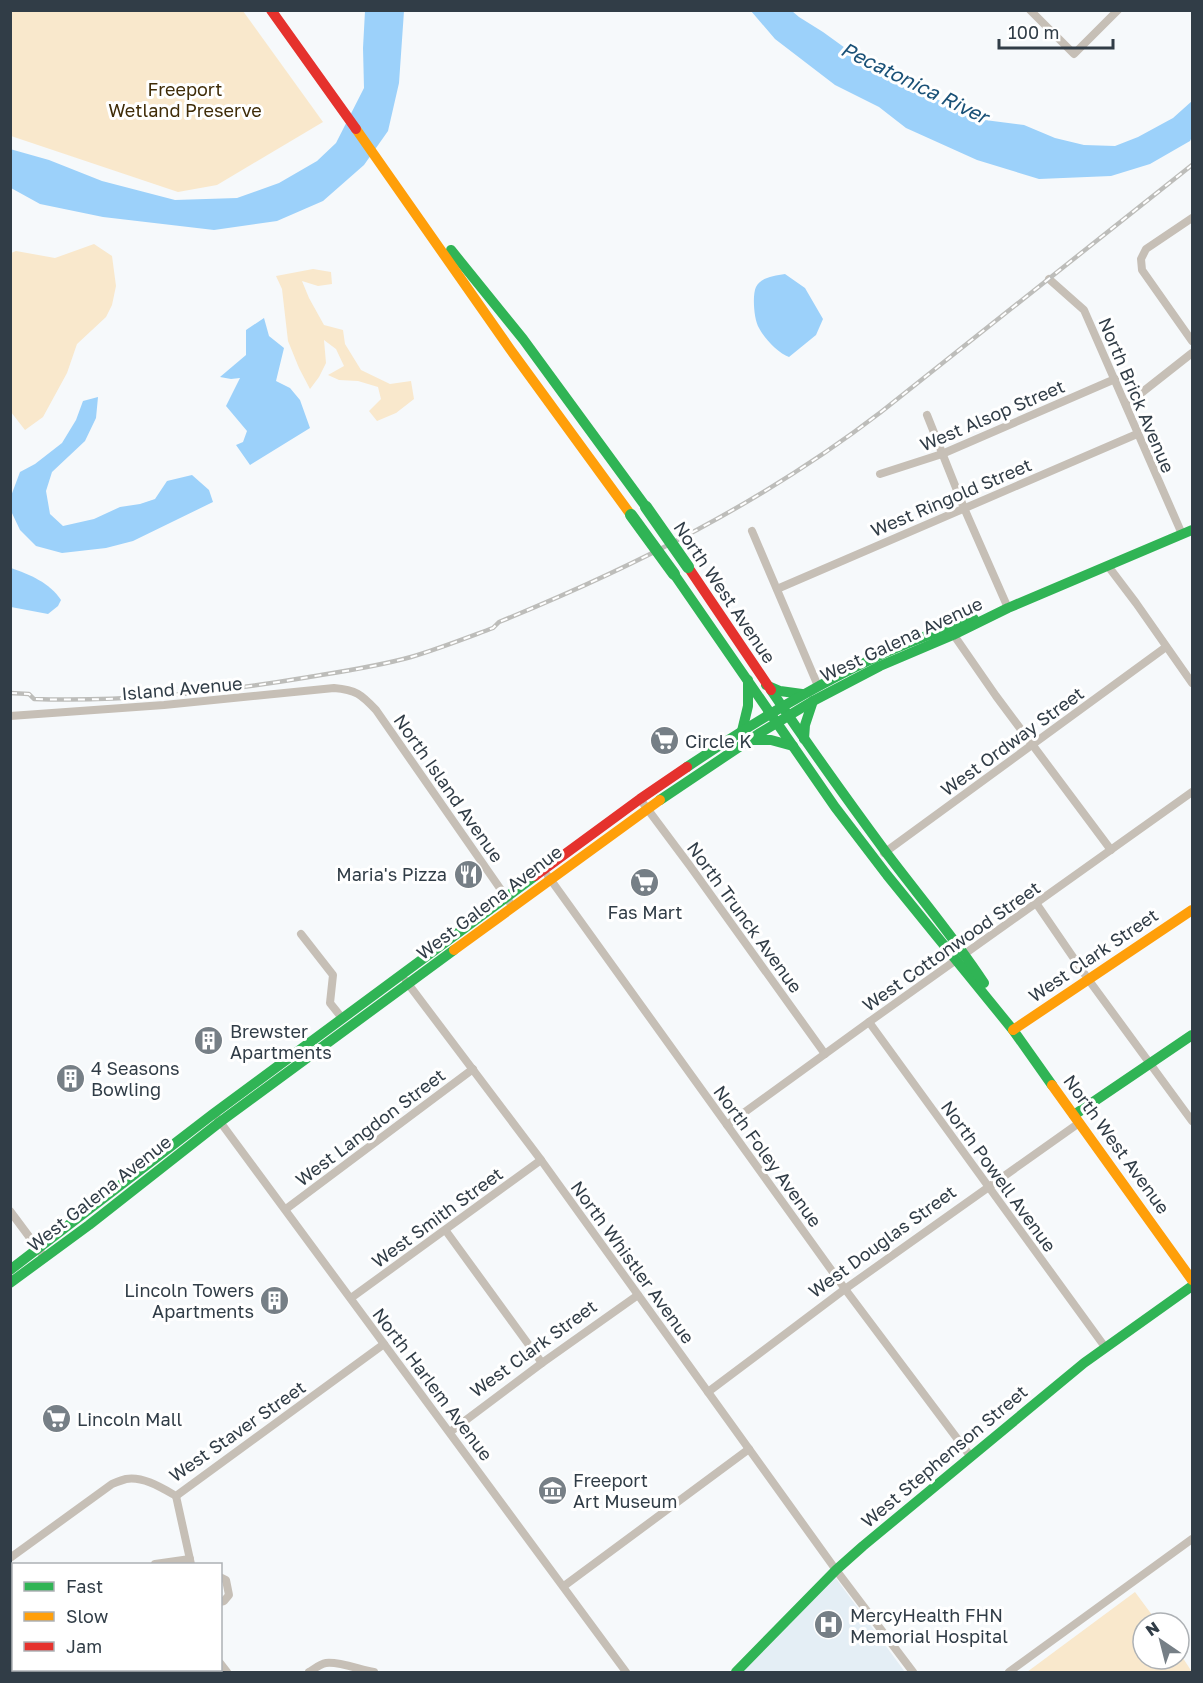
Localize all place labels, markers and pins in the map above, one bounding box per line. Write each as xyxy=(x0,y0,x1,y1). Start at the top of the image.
supermarket icon: Circle K xyxy=(648,725,680,757)
place label: Circle K xyxy=(685,730,752,752)
restaurant icon: Maria's Pizza xyxy=(452,858,484,890)
place label: Maria's Pizza xyxy=(336,863,447,885)
supermarket icon: Fas Mart xyxy=(629,867,661,899)
place label: Fas Mart xyxy=(608,901,682,923)
place label: Brewster Apartments xyxy=(230,1020,332,1063)
building icon: Brewster Apartments xyxy=(193,1025,225,1057)
place label: 4 Seasons Bowling xyxy=(91,1057,180,1100)
building icon: 4 Seasons Bowling xyxy=(54,1062,86,1094)
place label: Lincoln Towers Apartments xyxy=(124,1279,254,1322)
building icon: Lincoln Towers Apartments xyxy=(259,1284,291,1316)
supermarket icon: Lincoln Mall xyxy=(40,1403,72,1435)
place label: Lincoln Mall xyxy=(77,1408,183,1430)
place label: Freeport Art Museum xyxy=(573,1469,677,1512)
museum icon: Freeport Art Museum xyxy=(536,1474,568,1506)
place label: MercyHealth FHN Memorial Hospital xyxy=(850,1604,1008,1647)
hospital icon: MercyHealth FHN Memorial Hospital xyxy=(813,1609,845,1641)

